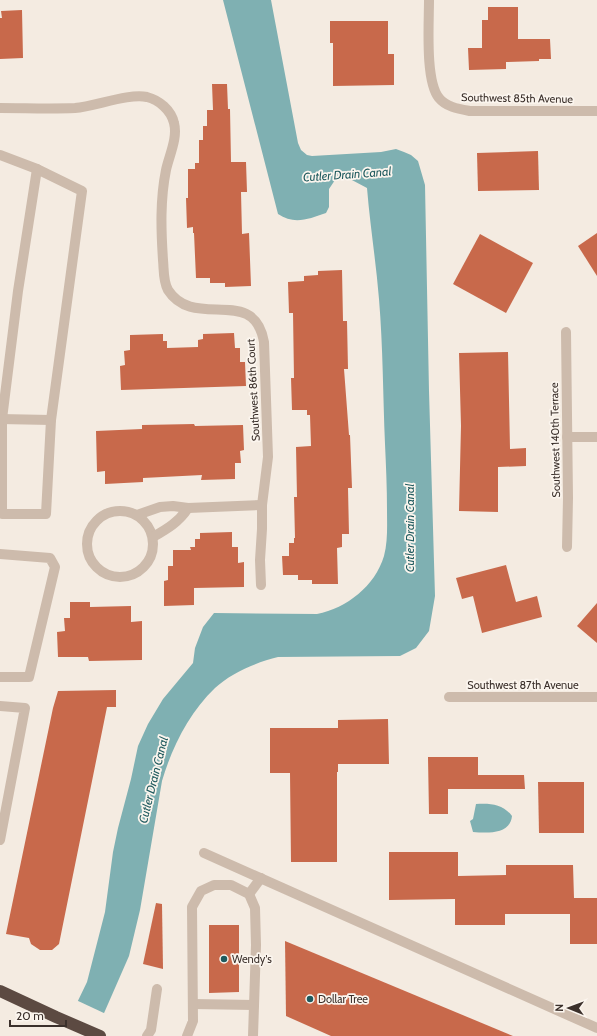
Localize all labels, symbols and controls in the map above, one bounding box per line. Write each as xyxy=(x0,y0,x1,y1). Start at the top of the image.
street label: Southwest 85th Avenue xyxy=(461,90,573,106)
water label: Cutler Drain Canal xyxy=(302,163,392,185)
street label: Southwest 86th Court xyxy=(243,338,263,442)
street label: Southwest 140th Terrace xyxy=(547,382,563,498)
water label: Cutler Drain Canal xyxy=(402,484,417,572)
street label: Southwest 87th Avenue xyxy=(467,678,579,692)
water label: Cutler Drain Canal xyxy=(135,735,171,825)
place label: Wendy's xyxy=(232,952,272,966)
marker: Wendy's xyxy=(219,954,229,964)
north arrow xyxy=(549,988,589,1028)
place label: Dollar Tree xyxy=(318,992,368,1006)
marker: Dollar Tree xyxy=(305,994,315,1004)
scale bar xyxy=(10,1002,66,1028)
text: N xyxy=(552,1004,566,1012)
text: 20 m xyxy=(16,1008,44,1023)

